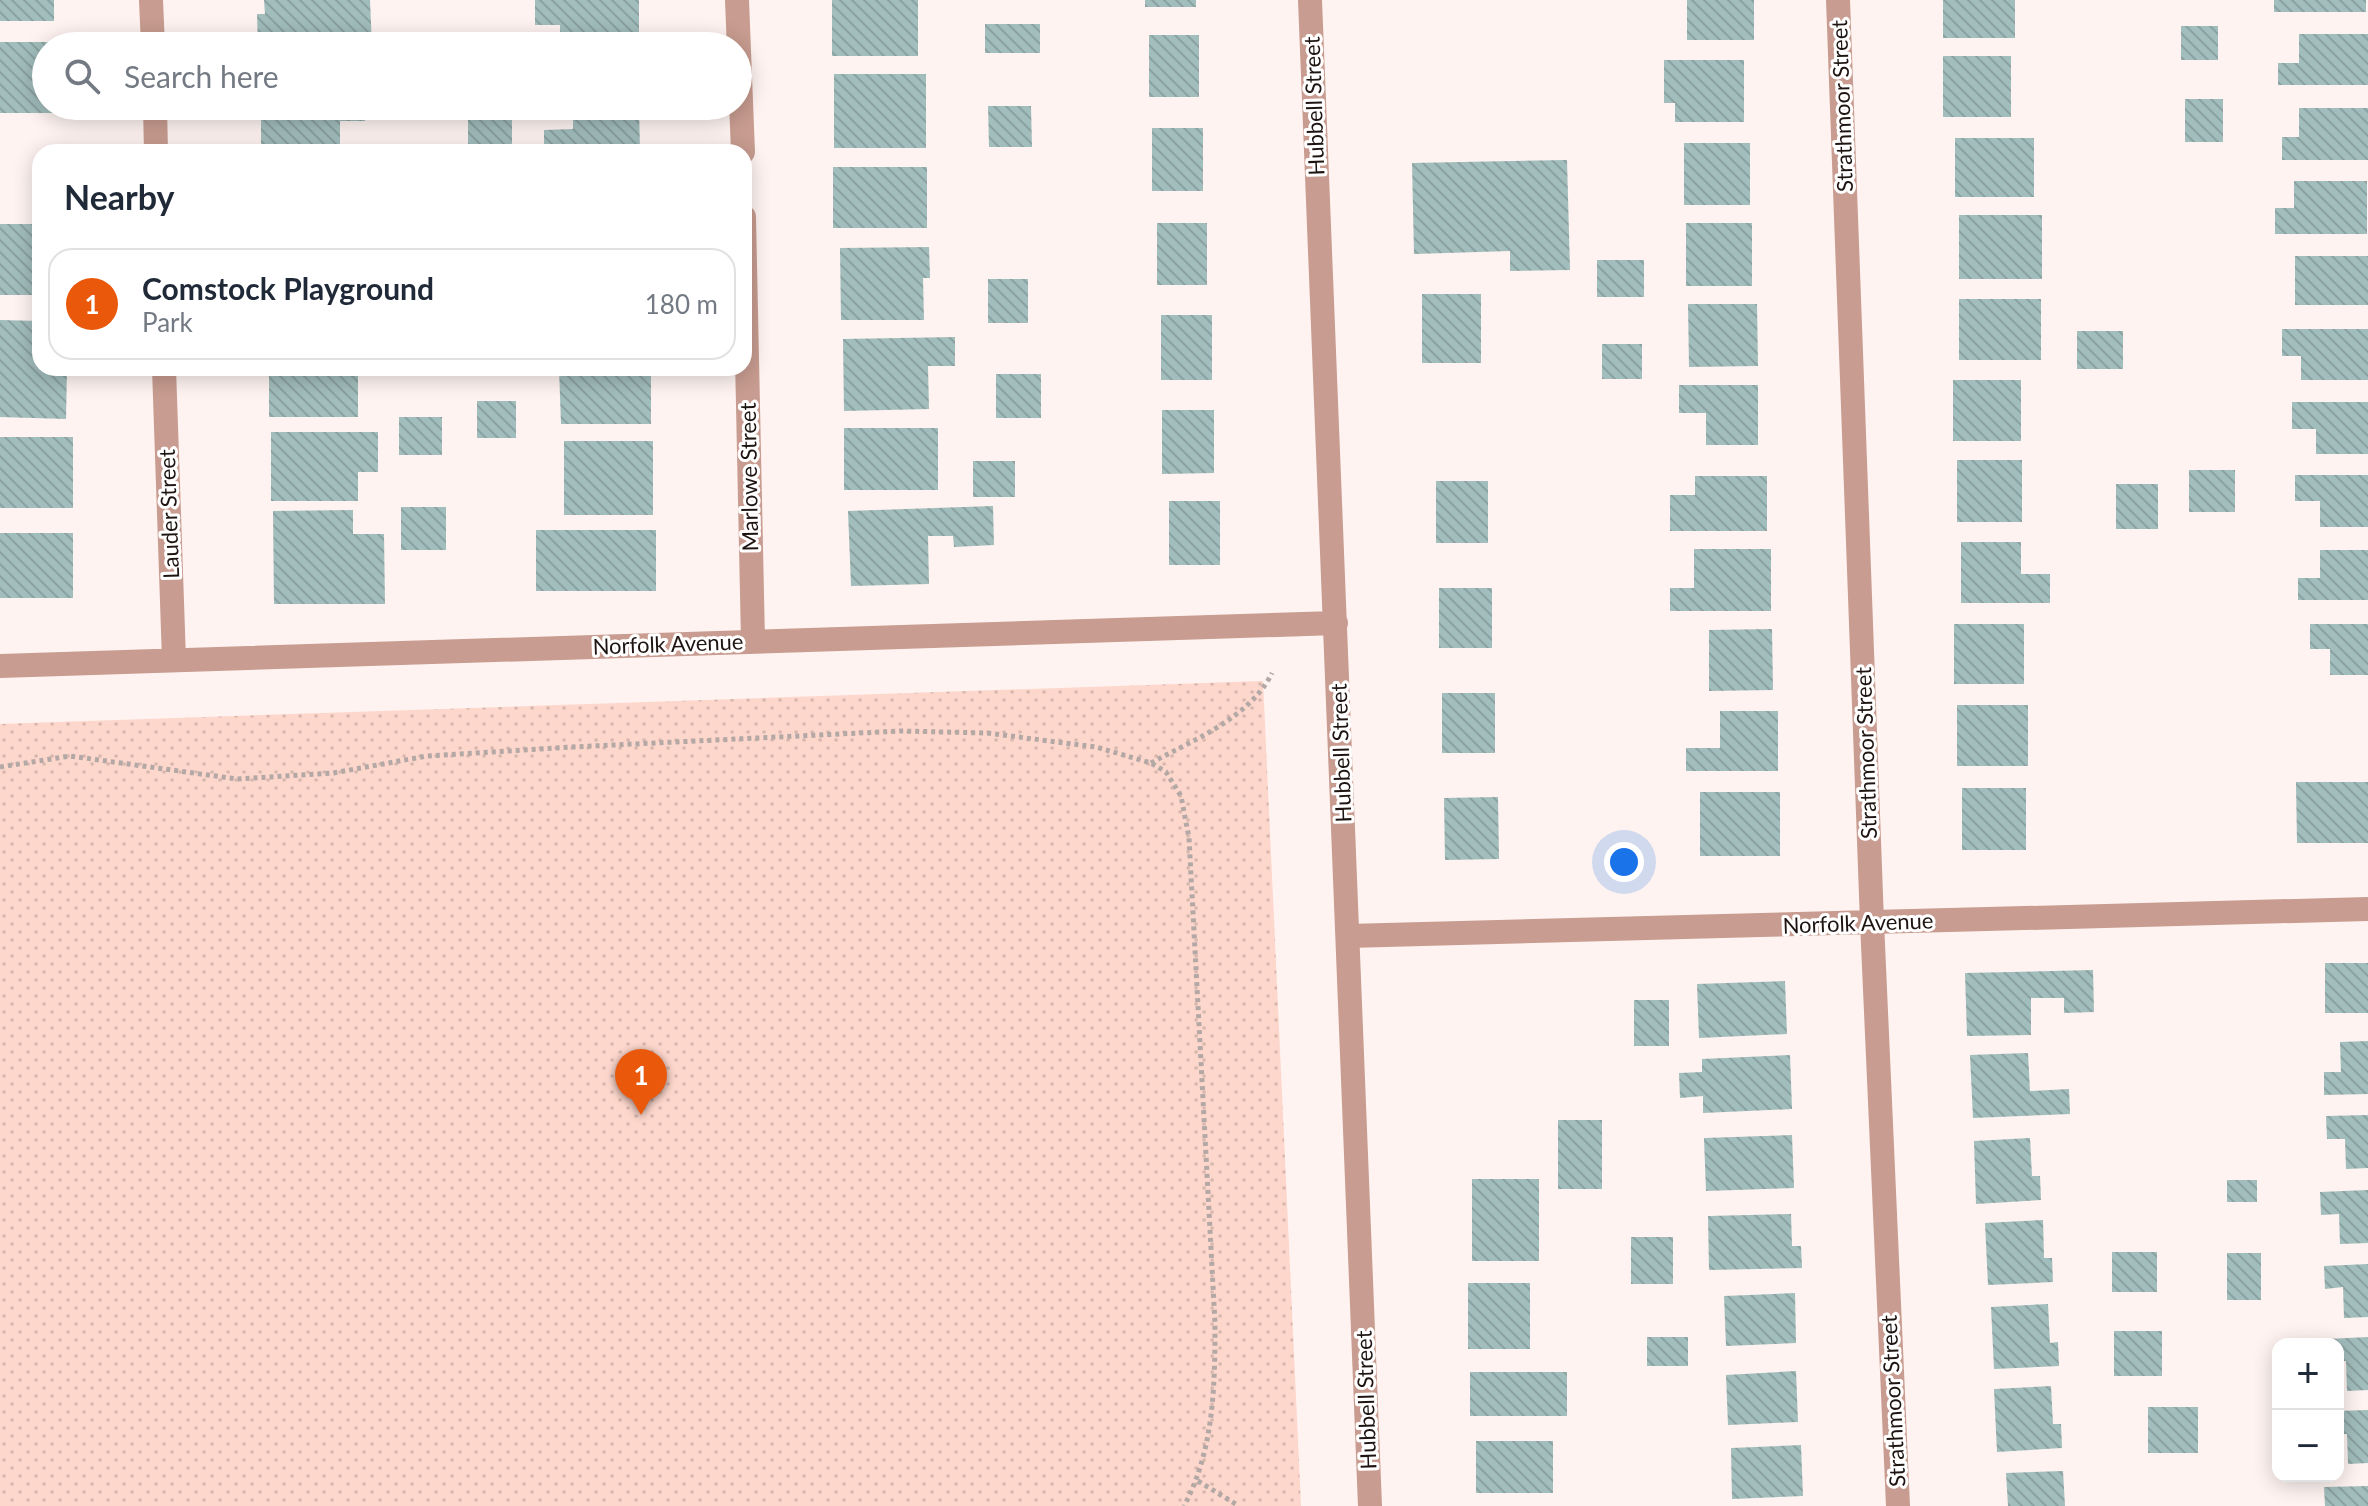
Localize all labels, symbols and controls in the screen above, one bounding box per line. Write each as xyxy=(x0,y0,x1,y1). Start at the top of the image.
street label: Strathmoor Street xyxy=(1825,19,1858,193)
search box xyxy=(32,32,752,120)
street label: Hubbell Street xyxy=(1298,36,1329,176)
icon: search xyxy=(60,54,104,98)
text: Search here xyxy=(124,58,279,94)
text: Nearby xyxy=(64,176,175,217)
text: Comstock Playground xyxy=(142,270,434,306)
text: 1 xyxy=(84,288,100,320)
text: 180 m xyxy=(645,288,718,320)
text: Park xyxy=(142,306,193,338)
street label: Marlowe Street xyxy=(734,402,763,552)
street label: Lauder Street xyxy=(153,449,184,579)
street label: Norfolk Avenue xyxy=(592,627,744,660)
street label: Strathmoor Street xyxy=(1849,666,1882,840)
street label: Hubbell Street xyxy=(1325,683,1356,823)
your location xyxy=(1604,842,1644,882)
street label: Norfolk Avenue xyxy=(1782,906,1934,939)
pin: 1 xyxy=(615,1049,667,1115)
street label: Strathmoor Street xyxy=(1875,1314,1910,1488)
street label: Hubbell Street xyxy=(1350,1330,1381,1470)
map controls xyxy=(2272,1338,2344,1482)
button: + xyxy=(2272,1338,2344,1410)
button: − xyxy=(2272,1410,2344,1482)

